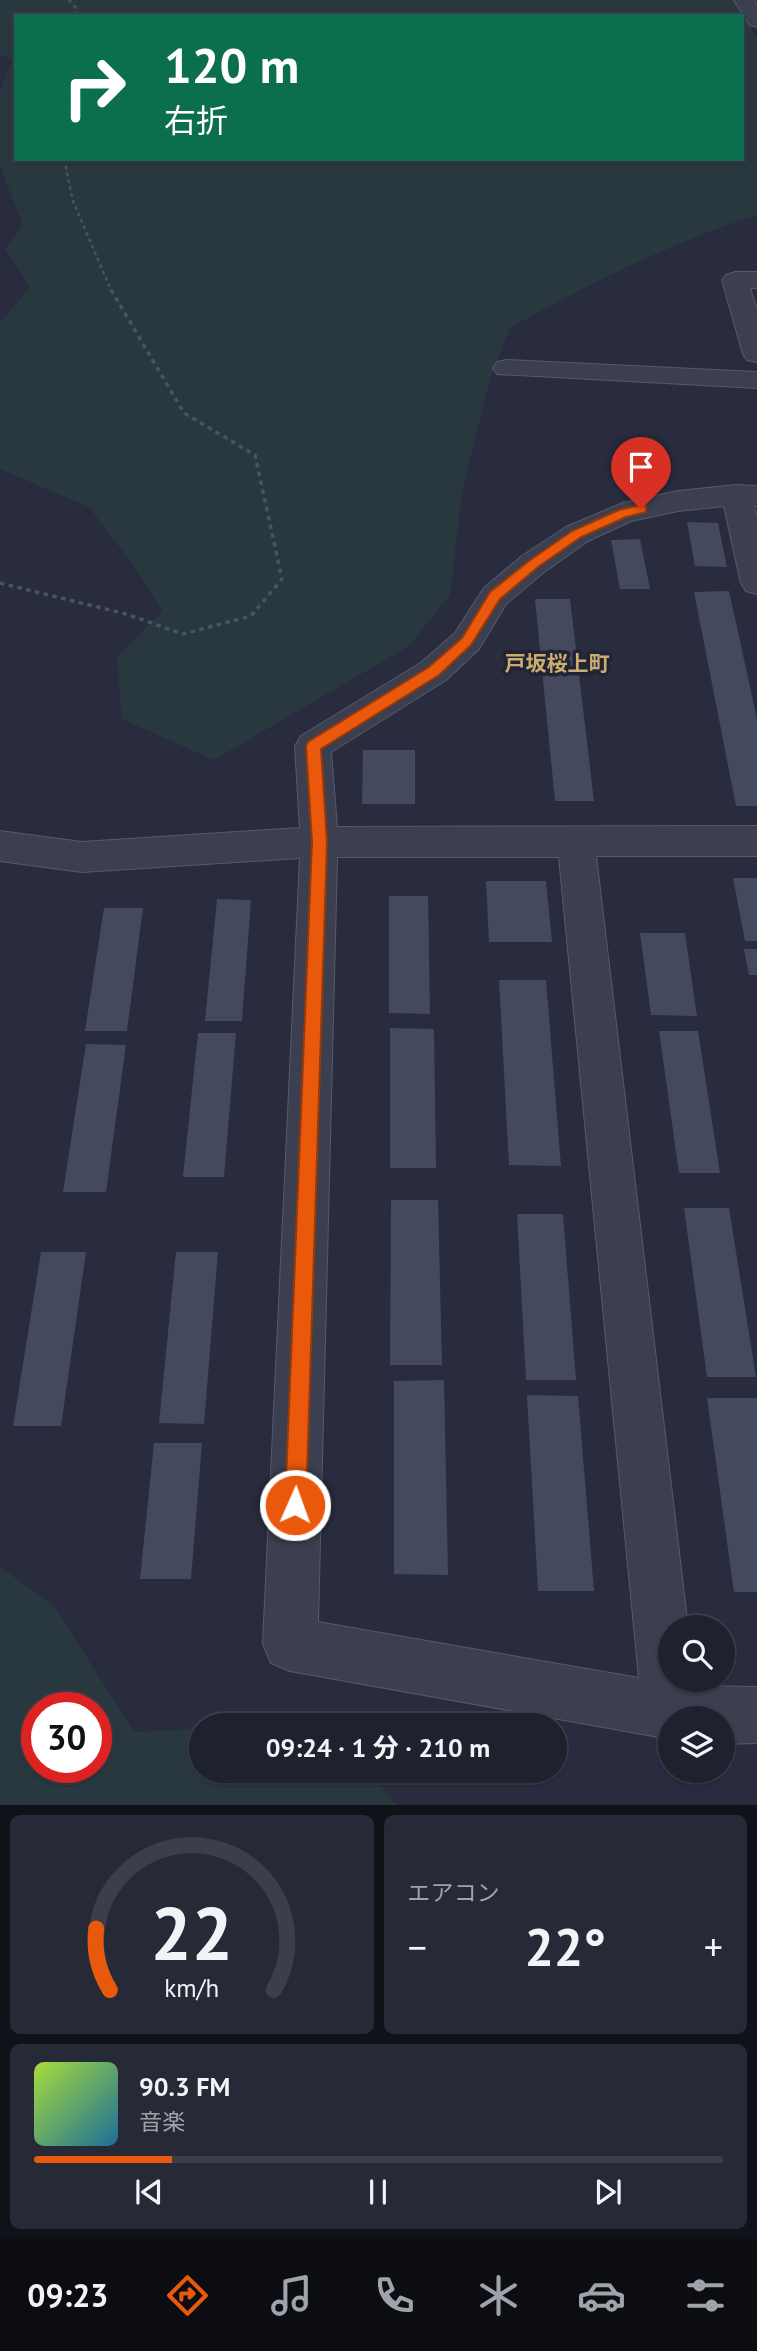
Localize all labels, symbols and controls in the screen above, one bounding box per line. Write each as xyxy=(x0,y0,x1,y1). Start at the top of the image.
text: 120 m xyxy=(164,33,299,97)
icon: right xyxy=(49,42,140,133)
text: 右折 xyxy=(164,99,228,141)
pin xyxy=(611,437,671,509)
icon: arrive xyxy=(622,448,660,486)
district label: 戸坂桜上町 xyxy=(505,650,610,677)
position arrow xyxy=(258,1468,332,1542)
map controls xyxy=(658,1615,735,1783)
button: search xyxy=(658,1615,735,1692)
speed limit sign: 30 xyxy=(21,1692,112,1783)
button: layers xyxy=(658,1706,735,1783)
text: 09:24 · 1 分 · 210 m xyxy=(266,1731,490,1764)
text: エアコン xyxy=(408,1878,500,1907)
text: 22 xyxy=(150,1887,233,1981)
text: 22° xyxy=(524,1913,606,1980)
text: − xyxy=(408,1922,427,1971)
text: + xyxy=(704,1922,723,1971)
text: km/h xyxy=(164,1972,219,2004)
text: 90.3 FM xyxy=(139,2070,230,2103)
text: 音楽 xyxy=(139,2107,185,2136)
icon: previous xyxy=(130,2173,168,2211)
icon: pause xyxy=(359,2173,397,2211)
icon: next xyxy=(589,2173,627,2211)
icon: directions xyxy=(163,2271,212,2320)
icon: music xyxy=(267,2271,316,2320)
icon: phone xyxy=(370,2271,419,2320)
icon: climate xyxy=(474,2271,523,2320)
icon: car xyxy=(577,2271,626,2320)
icon: filters xyxy=(681,2271,730,2320)
text: 09:23 xyxy=(27,2274,108,2316)

